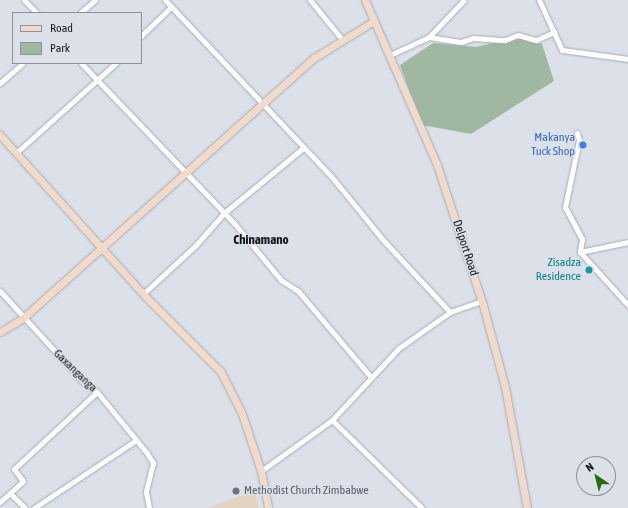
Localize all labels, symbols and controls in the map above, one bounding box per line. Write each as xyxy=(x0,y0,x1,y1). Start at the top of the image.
legend xyxy=(12,12,142,64)
text: Road xyxy=(50,21,73,35)
text: Park xyxy=(50,41,70,55)
place label: Makanya Tuck Shop xyxy=(531,131,575,159)
marker: Makanya Tuck Shop xyxy=(578,140,588,150)
street label: Delport Road xyxy=(449,218,481,278)
district label: Chinamano xyxy=(233,232,289,248)
place label: Zisadza Residence xyxy=(536,256,581,284)
marker: Zisadza Residence xyxy=(584,265,594,275)
street label: Gaxanganga xyxy=(50,347,100,395)
north arrow xyxy=(576,456,616,496)
text: N xyxy=(584,460,596,474)
place label: Methodist Church Zimbabwe xyxy=(244,484,369,498)
marker: Methodist Church Zimbabwe xyxy=(231,486,241,496)

